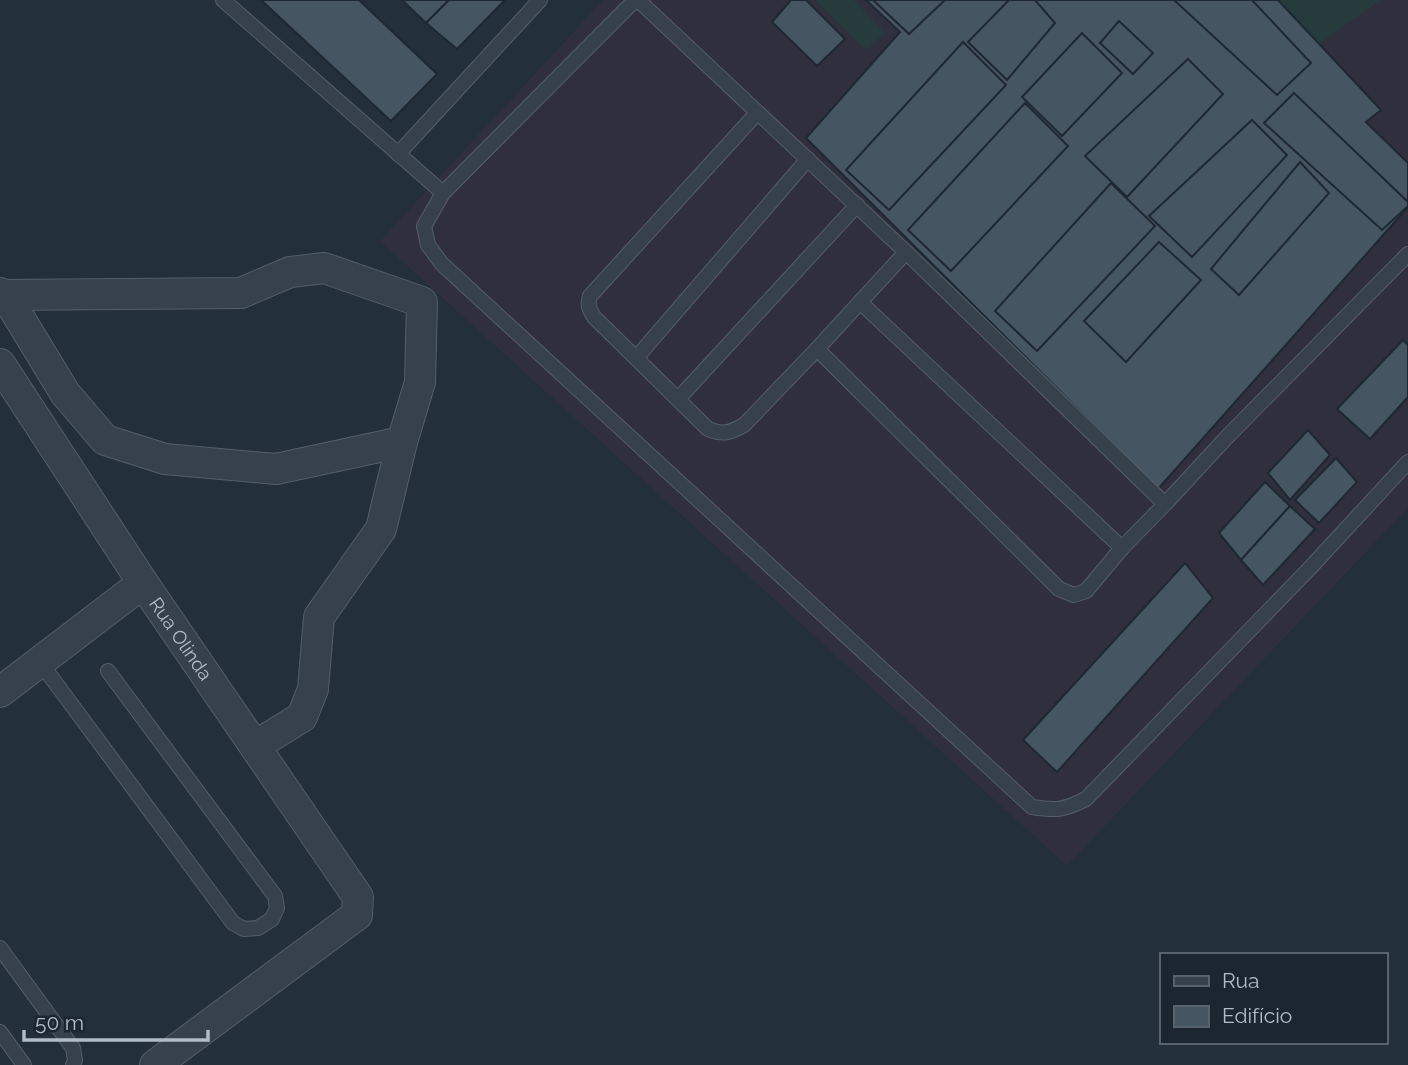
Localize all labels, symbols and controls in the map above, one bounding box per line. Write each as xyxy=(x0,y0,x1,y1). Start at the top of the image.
street label: Rua Olinda xyxy=(145,593,217,684)
legend xyxy=(1160,953,1387,1044)
text: Rua xyxy=(1222,968,1259,993)
scale bar xyxy=(24,998,208,1042)
text: Edifício xyxy=(1222,1003,1292,1028)
text: 50 m xyxy=(35,1010,84,1035)

